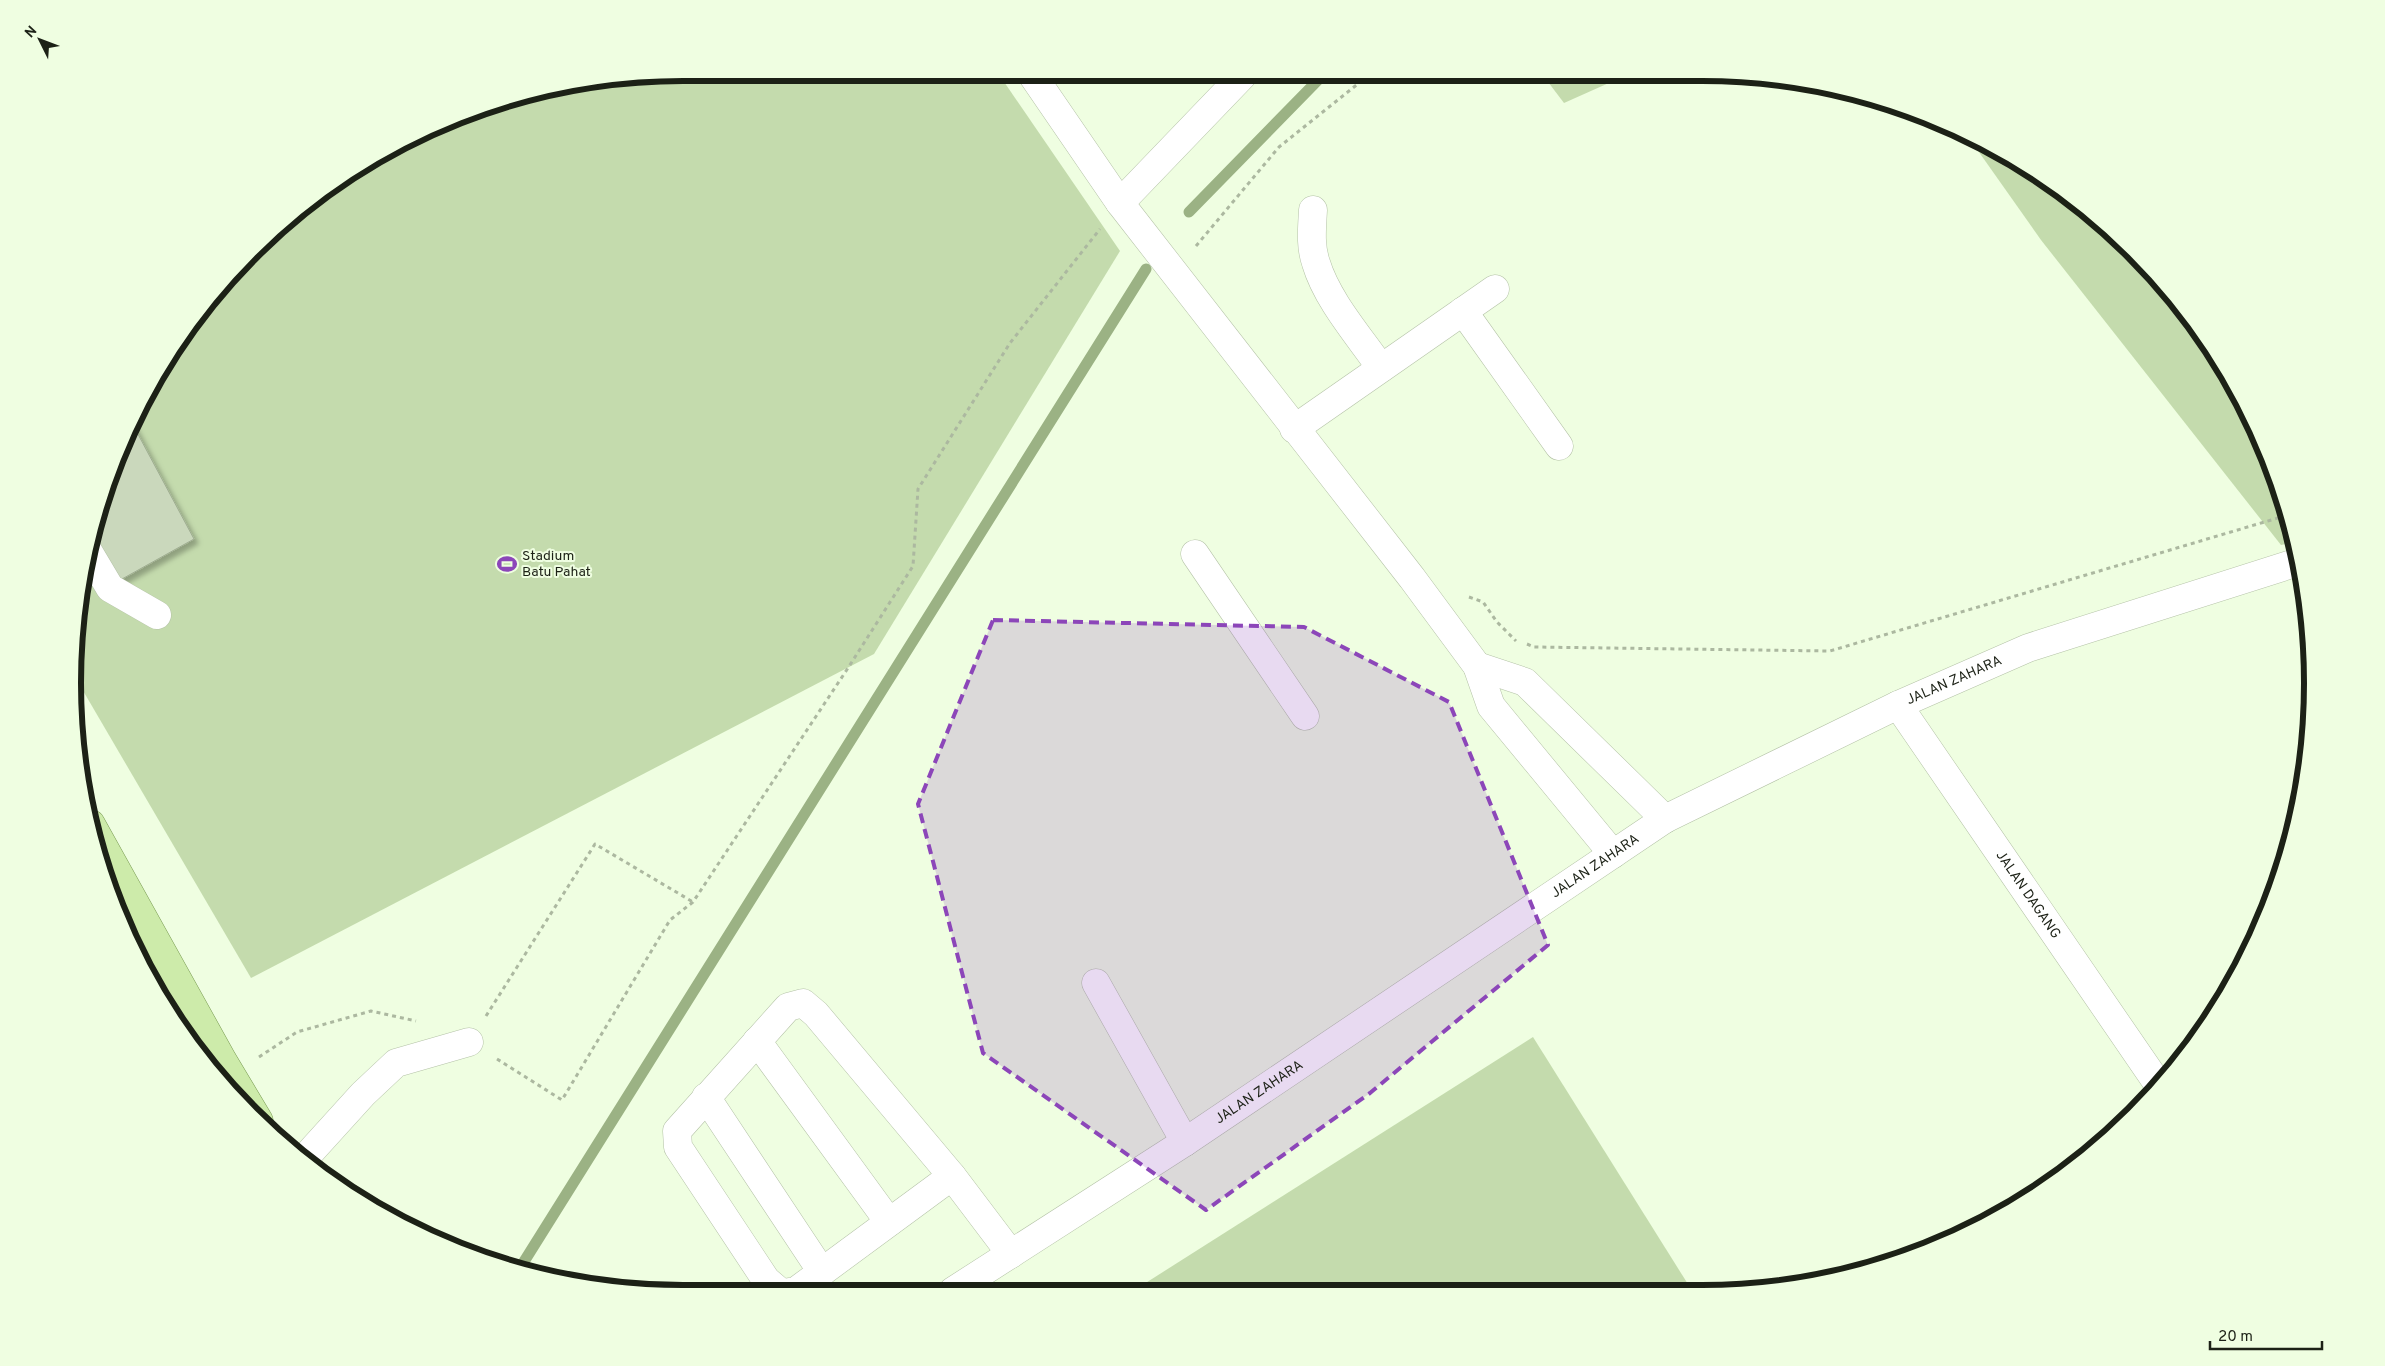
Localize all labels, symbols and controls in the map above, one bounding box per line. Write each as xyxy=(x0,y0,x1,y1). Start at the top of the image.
north arrow xyxy=(15,15,65,65)
text: N xyxy=(22,23,41,42)
place label: Stadium Batu Pahat xyxy=(522,548,591,581)
sports icon: Stadium Batu Pahat xyxy=(496,553,518,575)
street label: JALAN ZAHARA xyxy=(1904,652,2005,709)
street label: JALAN ZAHARA xyxy=(1548,830,1642,902)
street label: JALAN DAGANG xyxy=(1992,847,2064,942)
street label: JALAN ZAHARA xyxy=(1212,1057,1306,1128)
scale bar xyxy=(2210,1318,2322,1350)
text: 20 m xyxy=(2218,1328,2253,1347)

